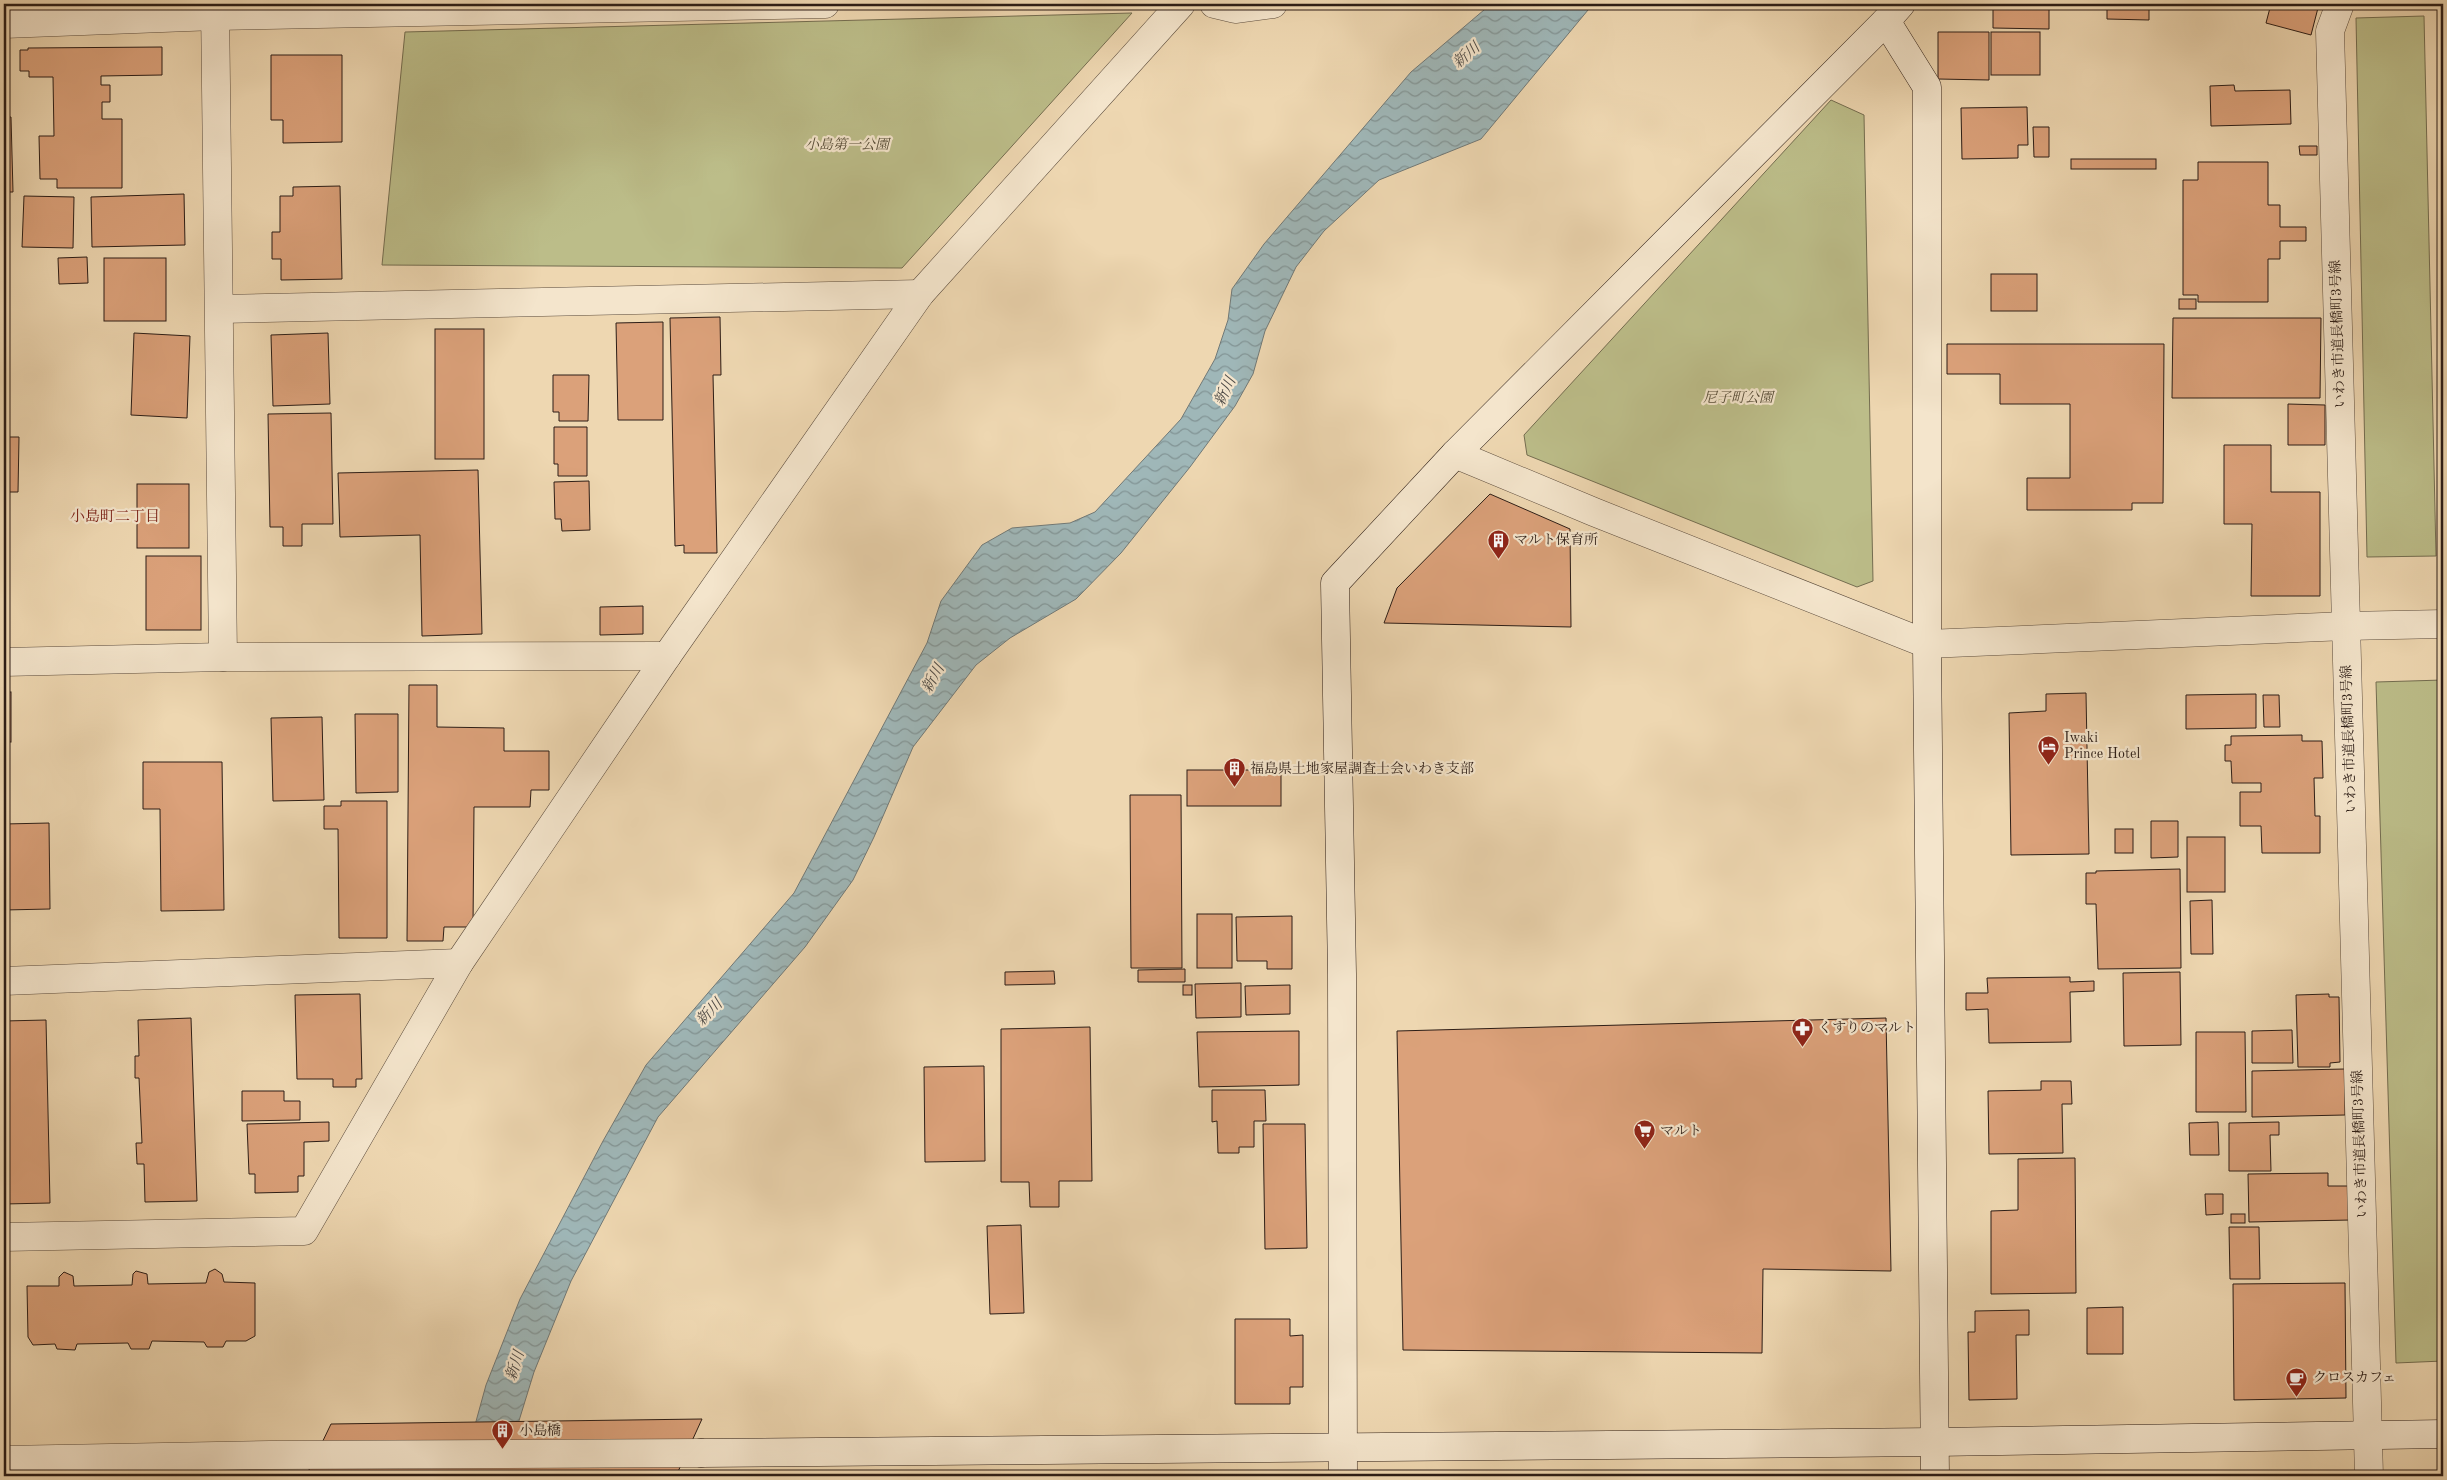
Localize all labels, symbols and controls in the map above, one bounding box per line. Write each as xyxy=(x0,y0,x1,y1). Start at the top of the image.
water label: 新川 xyxy=(1449,38,1485,72)
park label: 小島第一公園 xyxy=(805,137,891,152)
street label: いわき市道長橋町3号線 xyxy=(2327,260,2348,408)
water label: 新川 xyxy=(1211,373,1240,409)
park label: 尼子町公園 xyxy=(1703,390,1775,405)
district label: 小島町二丁目 xyxy=(70,508,160,525)
building icon: マルト保育所 xyxy=(1486,528,1510,559)
place label: マルト保育所 xyxy=(1514,532,1598,547)
water label: 新川 xyxy=(918,660,949,696)
street label: いわき市道長橋町3号線 xyxy=(2338,665,2359,813)
place label: Iwaki Prince Hotel xyxy=(2064,731,2140,761)
hotel icon: Iwaki Prince Hotel xyxy=(2036,734,2060,765)
building icon: 福島県土地家屋調査士会いわき支部 xyxy=(1222,757,1246,788)
place label: 福島県土地家屋調査士会いわき支部 xyxy=(1250,761,1474,776)
water label: 新川 xyxy=(693,994,727,1029)
pharmacy icon: くすりのマルト xyxy=(1790,1016,1814,1047)
place label: くすりのマルト xyxy=(1818,1020,1916,1035)
street label: いわき市道長橋町3号線 xyxy=(2349,1070,2370,1218)
supermarket icon: マルト xyxy=(1632,1119,1656,1150)
place label: マルト xyxy=(1660,1124,1702,1138)
water label: 新川 xyxy=(502,1347,528,1383)
cafe icon: クロスカフェ xyxy=(2285,1366,2309,1397)
place label: クロスカフェ xyxy=(2313,1370,2396,1385)
building icon: 小島橋 xyxy=(491,1419,515,1450)
place label: 小島橋 xyxy=(519,1423,561,1438)

